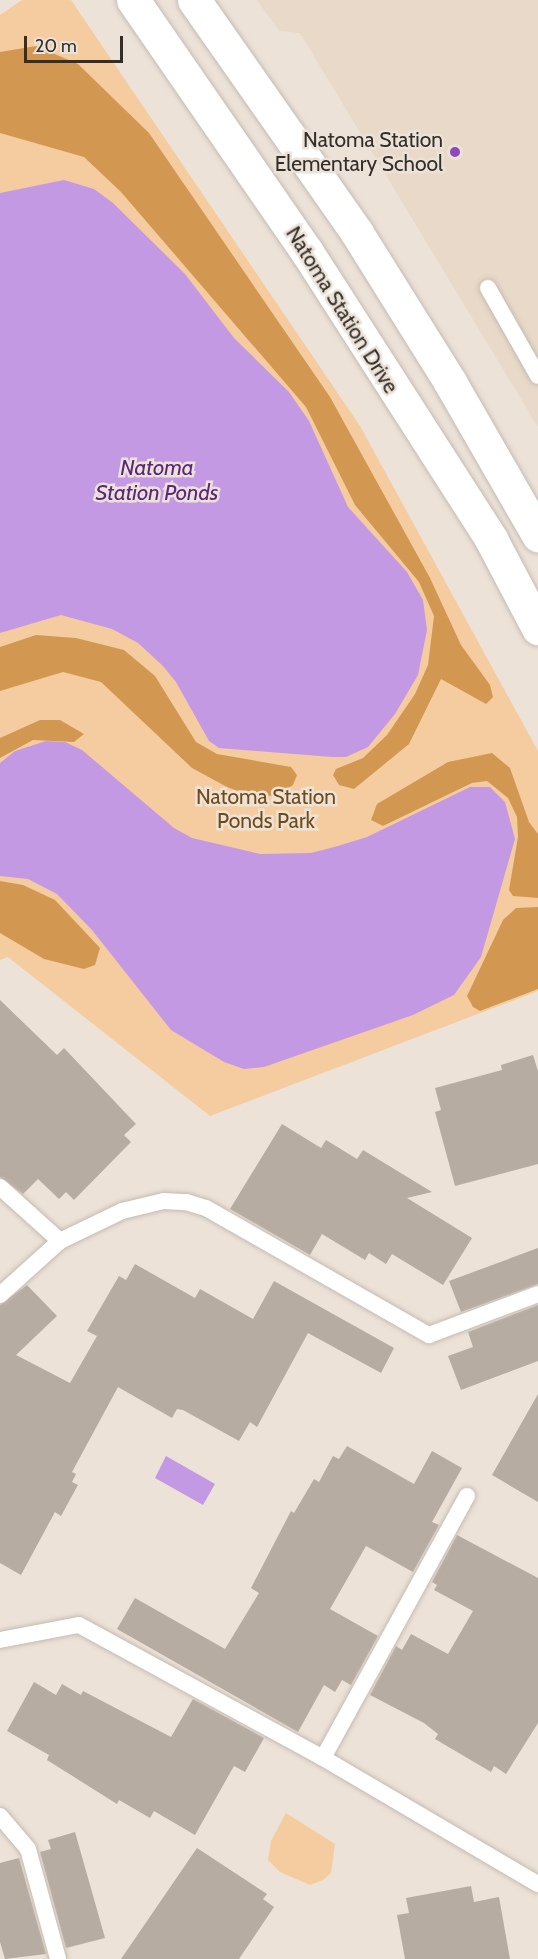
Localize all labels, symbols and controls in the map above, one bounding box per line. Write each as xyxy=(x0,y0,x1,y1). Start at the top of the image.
scale bar xyxy=(27,24,126,62)
text: 20 m xyxy=(35,35,77,57)
place label: Natoma Station Elementary School xyxy=(275,127,443,177)
marker: Natoma Station Elementary School xyxy=(448,145,462,159)
street label: Natoma Station Drive xyxy=(281,222,403,398)
water label: Natoma Station Ponds xyxy=(96,454,218,506)
park label: Natoma Station Ponds Park xyxy=(196,784,336,834)

